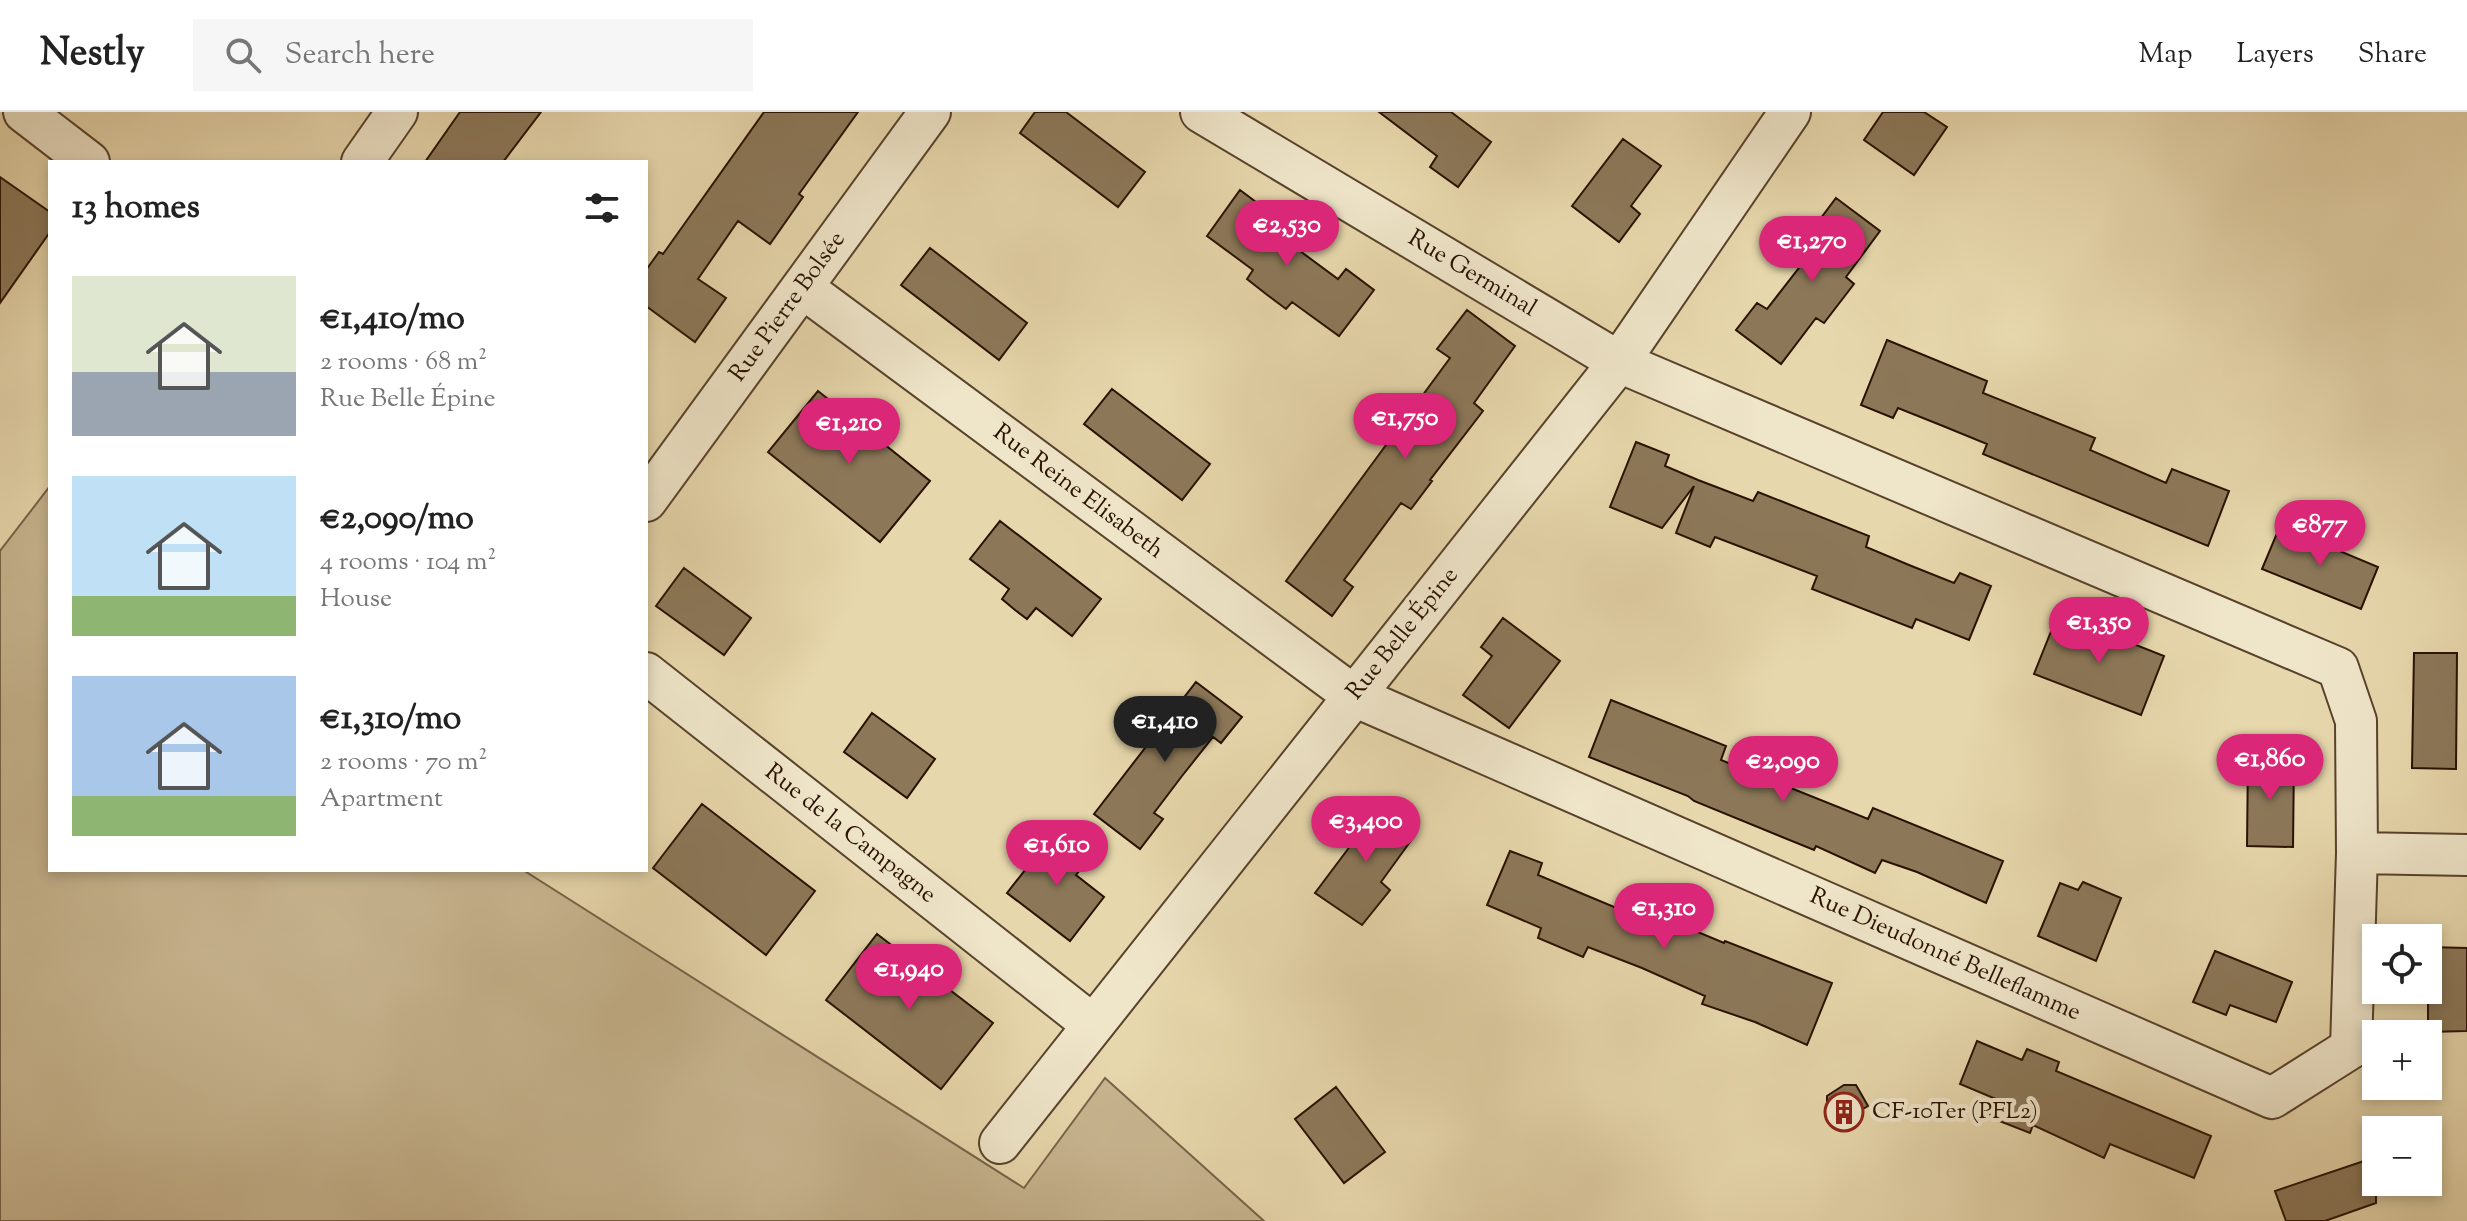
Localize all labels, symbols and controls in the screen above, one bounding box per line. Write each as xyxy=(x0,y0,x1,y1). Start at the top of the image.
search box xyxy=(193,19,753,91)
text: Nestly xyxy=(40,28,145,82)
icon: search xyxy=(221,33,265,77)
text: Search here xyxy=(285,34,435,77)
text: Map xyxy=(2139,35,2192,75)
text: Layers xyxy=(2236,35,2314,75)
text: Share xyxy=(2358,35,2427,75)
text: 13 homes xyxy=(72,184,200,233)
icon: filters xyxy=(580,186,624,230)
pin: €2,530 xyxy=(1222,200,1352,268)
text: €2,530 xyxy=(1253,207,1321,244)
pin: €1,270 xyxy=(1747,216,1877,284)
street label: Rue Germinal xyxy=(1401,222,1543,326)
text: €1,270 xyxy=(1777,223,1847,260)
street label: Rue Pierre Bolsée xyxy=(722,225,854,389)
text: €1,410/mo xyxy=(320,295,465,344)
icon: home xyxy=(136,308,232,404)
text: 2 rooms · 68 m² xyxy=(320,344,487,381)
text: Rue Belle Épine xyxy=(320,381,496,418)
pin: €1,750 xyxy=(1340,393,1470,461)
pin: €1,210 xyxy=(784,398,914,466)
text: €1,750 xyxy=(1372,400,1438,437)
text: €1,210 xyxy=(816,405,882,442)
street label: Rue Reine Elisabeth xyxy=(985,416,1171,568)
text: €2,090/mo xyxy=(320,495,474,544)
pin: €877 xyxy=(2273,500,2367,568)
text: €877 xyxy=(2292,507,2348,544)
icon: home xyxy=(136,508,232,604)
text: 4 rooms · 104 m² xyxy=(320,544,496,581)
street label: Rue Belle Épine xyxy=(1339,560,1467,708)
text: House xyxy=(320,581,392,618)
pin: €1,350 xyxy=(2034,597,2164,665)
text: €1,350 xyxy=(2067,604,2131,641)
text: €1,310/mo xyxy=(320,695,461,744)
pin: €1,410 xyxy=(1100,696,1230,764)
text: €1,410 xyxy=(1132,703,1198,740)
icon: home xyxy=(136,708,232,804)
pin: €1,860 xyxy=(2205,734,2335,802)
pin: €2,090 xyxy=(1718,736,1848,804)
text: €1,860 xyxy=(2235,741,2305,778)
text: €2,090 xyxy=(1746,743,1820,780)
text: 2 rooms · 70 m² xyxy=(320,744,487,781)
street label: Rue de la Campagne xyxy=(757,756,943,912)
text: Apartment xyxy=(320,781,443,818)
pin: €3,400 xyxy=(1301,796,1431,864)
text: €3,400 xyxy=(1329,803,1403,840)
pin: €1,610 xyxy=(992,820,1122,888)
text: €1,610 xyxy=(1024,827,1090,864)
street label: Rue Dieudonné Belleflamme xyxy=(1804,880,2086,1030)
pin: €1,310 xyxy=(1599,883,1729,951)
text: €1,310 xyxy=(1632,890,1696,927)
map controls xyxy=(2362,924,2442,1196)
button: locate xyxy=(2362,924,2442,1004)
pin: €1,940 xyxy=(844,944,974,1012)
text: €1,940 xyxy=(874,951,944,988)
button: + xyxy=(2362,1020,2442,1100)
building icon: CF-10Ter (PFL2) xyxy=(1823,1091,1865,1133)
place label: CF-10Ter (PFL2) xyxy=(1872,1095,2038,1129)
button: − xyxy=(2362,1116,2442,1196)

